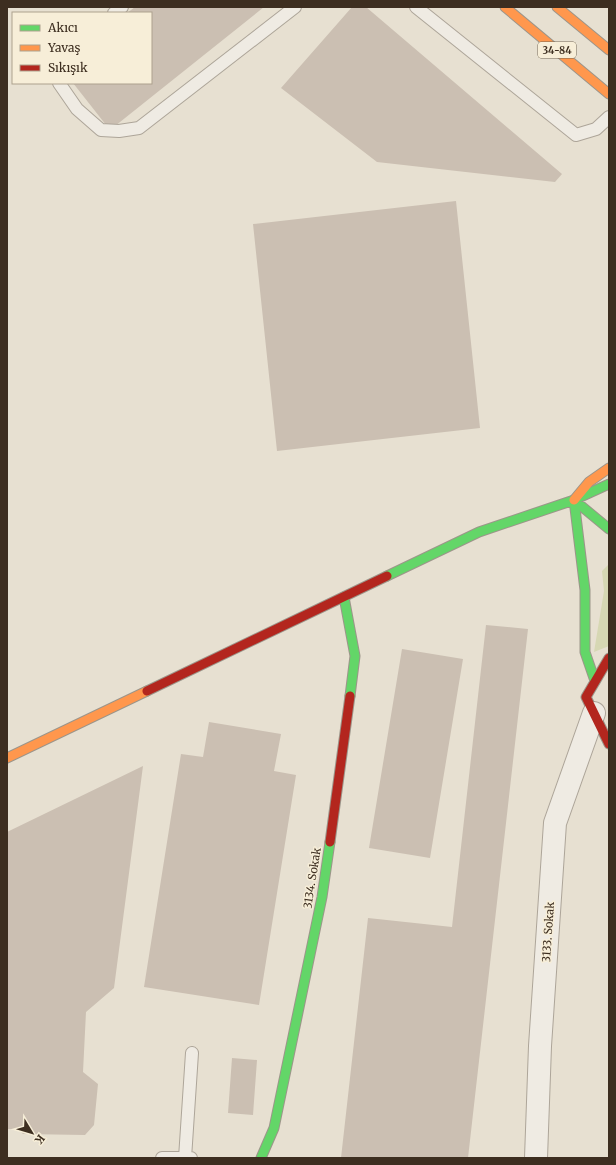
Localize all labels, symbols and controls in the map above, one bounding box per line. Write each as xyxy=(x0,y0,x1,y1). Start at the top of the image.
legend xyxy=(12,12,152,84)
text: Akıcı xyxy=(47,20,78,35)
text: Yavaş xyxy=(47,40,80,55)
road number: 34-84 xyxy=(538,42,576,58)
text: Sıkışık xyxy=(48,60,88,75)
street label: 3134. Sokak xyxy=(300,847,324,909)
street label: 3133. Sokak xyxy=(539,901,557,963)
north arrow xyxy=(12,1113,52,1153)
text: K xyxy=(31,1132,48,1147)

